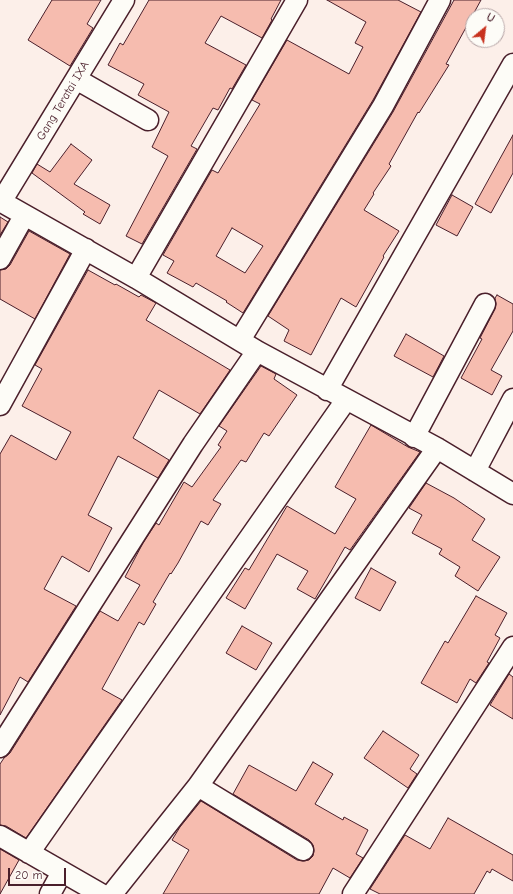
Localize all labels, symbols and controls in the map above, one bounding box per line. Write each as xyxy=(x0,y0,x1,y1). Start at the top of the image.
north arrow xyxy=(465,8,505,48)
text: U xyxy=(484,10,497,25)
street label: Gang Teratai IXA xyxy=(34,59,92,143)
scale bar xyxy=(10,860,68,886)
text: 20 m xyxy=(15,868,43,882)

